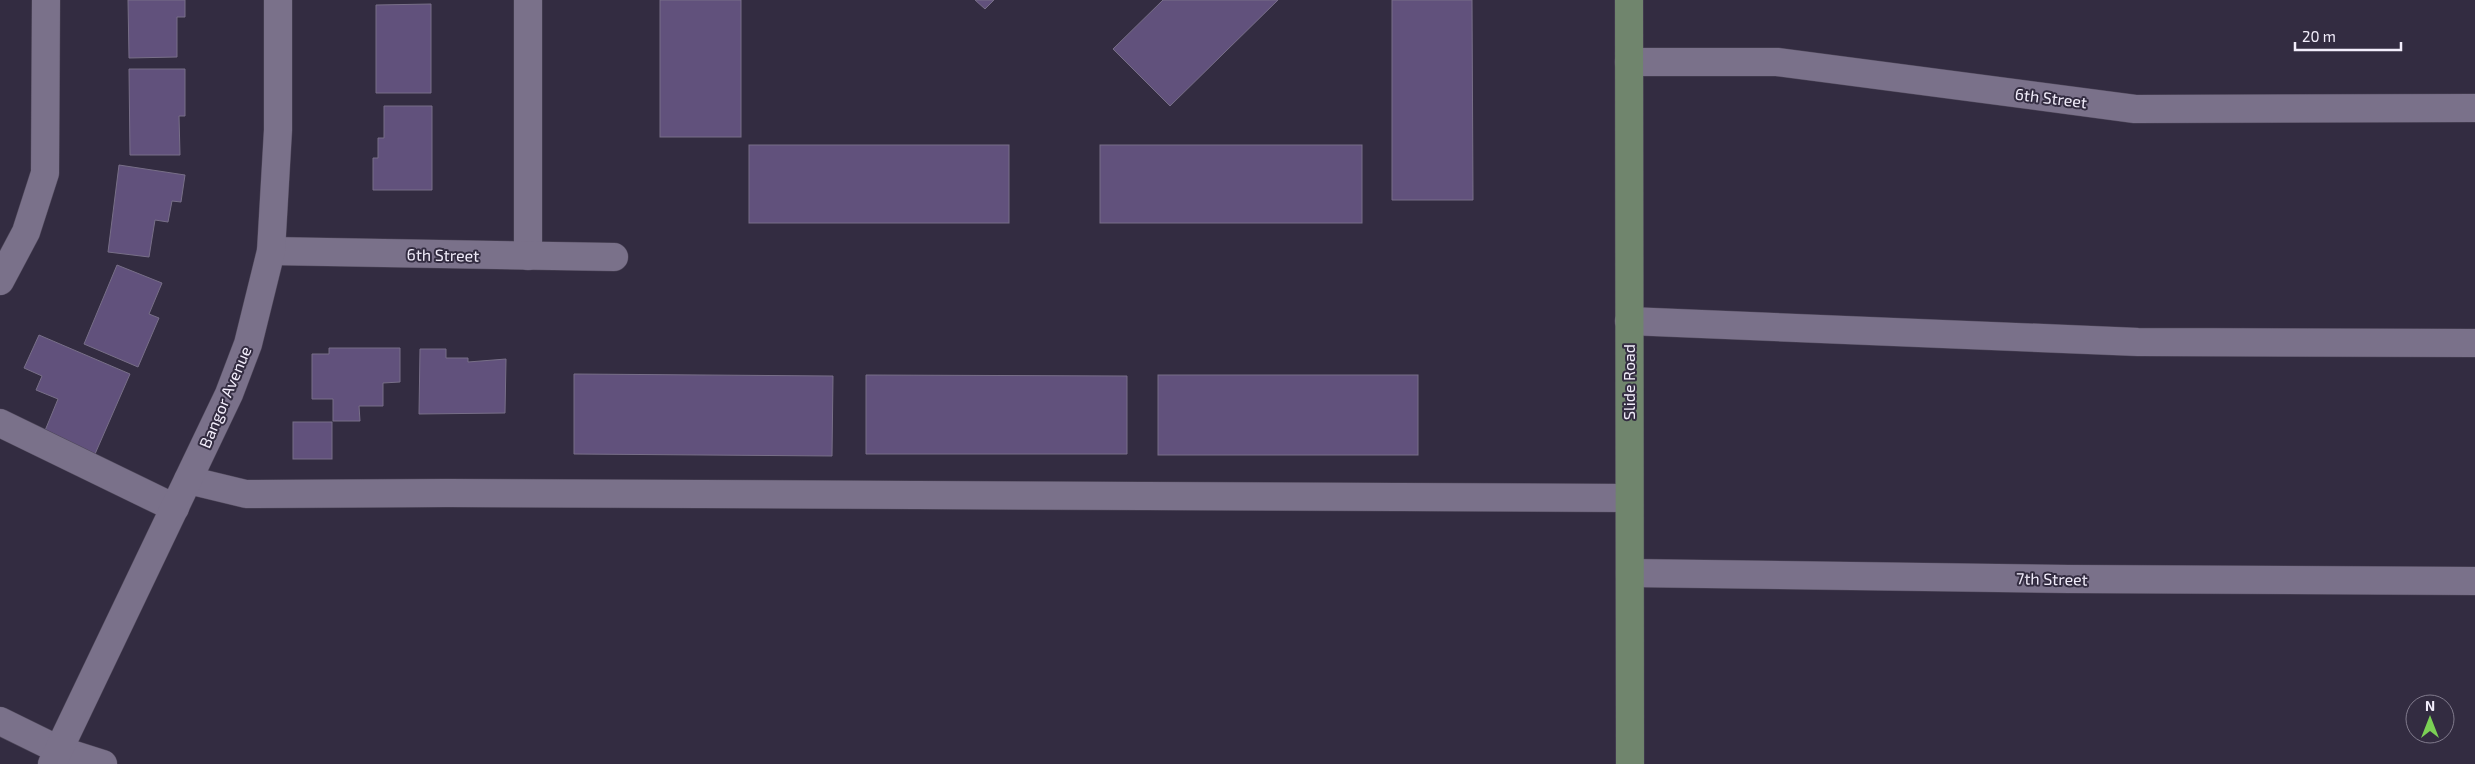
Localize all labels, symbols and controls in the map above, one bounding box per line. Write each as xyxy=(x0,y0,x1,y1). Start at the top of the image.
scale bar xyxy=(2295,20,2401,52)
text: 20 m xyxy=(2302,27,2336,45)
street label: 6th Street xyxy=(2014,84,2088,111)
street label: 6th Street xyxy=(407,244,479,265)
street label: Bangor Avenue xyxy=(195,343,255,451)
street label: Slide Road xyxy=(1619,344,1638,420)
street label: 7th Street xyxy=(2016,568,2088,589)
north arrow xyxy=(2405,694,2455,744)
text: N xyxy=(2425,697,2435,714)

